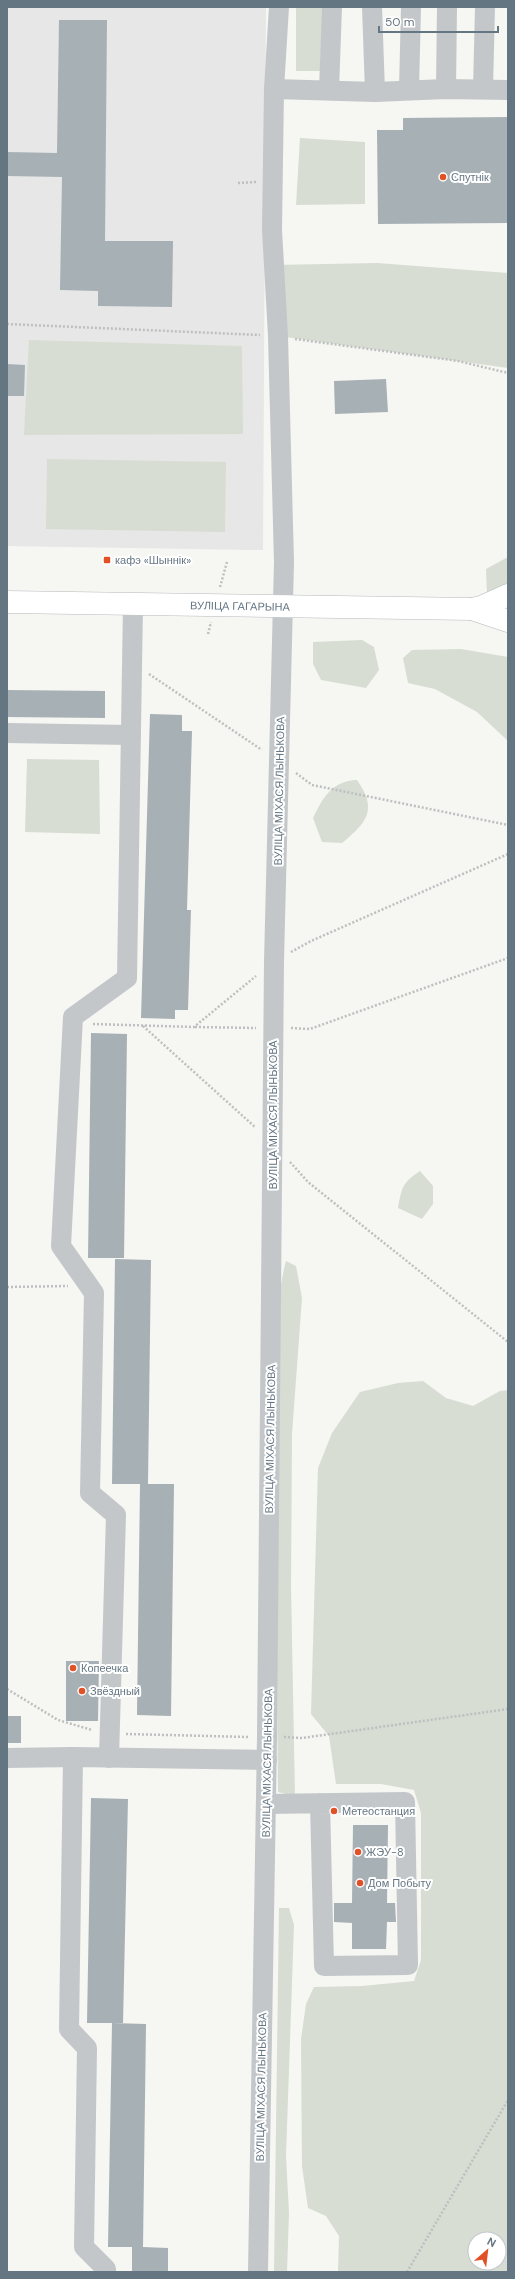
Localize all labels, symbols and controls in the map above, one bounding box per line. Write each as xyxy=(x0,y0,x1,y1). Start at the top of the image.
scale bar xyxy=(379,8,498,34)
text: 50 m xyxy=(385,14,414,30)
place label: Спутнік xyxy=(451,170,489,184)
marker: Спутнік xyxy=(438,172,448,182)
place label: кафэ «Шыннік» xyxy=(115,553,191,567)
marker: кафэ «Шыннік» xyxy=(102,555,112,565)
street label: ВУЛІЦА ГАГАРЫНА xyxy=(190,598,291,614)
street label: ВУЛІЦА МІХАСЯ ЛЫНЬКОВА xyxy=(271,716,287,866)
street label: ВУЛІЦА МІХАСЯ ЛЫНЬКОВА xyxy=(266,1040,280,1190)
street label: ВУЛІЦА МІХАСЯ ЛЫНЬКОВА xyxy=(262,1364,278,1514)
place label: Копеечка xyxy=(81,1661,129,1675)
marker: Копеечка xyxy=(68,1663,78,1673)
place label: Звёздный xyxy=(90,1684,140,1698)
marker: Звёздный xyxy=(77,1686,87,1696)
street label: ВУЛІЦА МІХАСЯ ЛЫНЬКОВА xyxy=(259,1688,275,1838)
place label: Метеостанция xyxy=(342,1804,415,1818)
marker: Метеостанция xyxy=(329,1806,339,1816)
place label: ЖЭУ-8 xyxy=(366,1845,404,1859)
marker: ЖЭУ-8 xyxy=(353,1847,363,1857)
place label: Дом Побыту xyxy=(368,1876,432,1890)
marker: Дом Побыту xyxy=(355,1878,365,1888)
street label: ВУЛІЦА МІХАСЯ ЛЫНЬКОВА xyxy=(253,2012,269,2162)
north arrow xyxy=(467,2231,507,2271)
text: N xyxy=(485,2234,499,2250)

